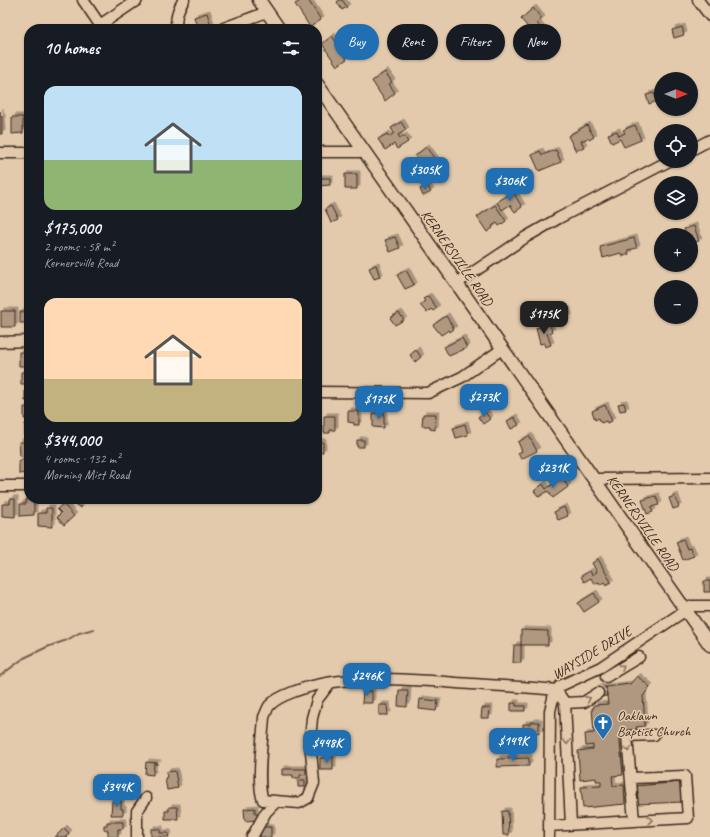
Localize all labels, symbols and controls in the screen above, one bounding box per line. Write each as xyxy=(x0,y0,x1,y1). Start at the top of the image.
chip: Buy xyxy=(334,24,379,60)
chip: Rent xyxy=(387,24,438,60)
chip: Filters xyxy=(446,24,505,60)
chip: New xyxy=(513,24,561,60)
icon: filters xyxy=(280,37,302,59)
text: 10 homes xyxy=(44,38,100,59)
north arrow xyxy=(654,72,698,116)
map controls xyxy=(654,72,698,324)
icon: home xyxy=(137,112,209,184)
button: locate xyxy=(654,124,698,168)
pin: $305K xyxy=(397,157,453,191)
text: $305K xyxy=(410,162,440,178)
pin: $306K xyxy=(482,168,538,202)
text: $306K xyxy=(495,173,525,189)
button: layers xyxy=(654,176,698,220)
street label: KERNERSVILLE ROAD xyxy=(418,207,498,311)
text: $175,000 xyxy=(44,218,101,239)
button: + xyxy=(654,228,698,272)
text: 2 rooms · 58 m² xyxy=(44,239,114,255)
text: Kernersville Road xyxy=(44,255,118,271)
button: − xyxy=(654,280,698,324)
pin: $175K xyxy=(516,301,572,335)
text: $175K xyxy=(529,306,559,322)
icon: home xyxy=(137,324,209,396)
pin: $273K xyxy=(456,384,512,418)
pin: $175K xyxy=(351,386,407,420)
text: $273K xyxy=(469,389,499,405)
text: $175K xyxy=(364,391,394,407)
text: $344,000 xyxy=(44,430,101,451)
text: 4 rooms · 132 m² xyxy=(44,451,120,467)
pin: $231K xyxy=(525,455,581,489)
text: $231K xyxy=(538,460,568,476)
text: Morning Mist Road xyxy=(44,467,130,483)
street label: KERNERSVILLE ROAD xyxy=(604,472,684,576)
street label: WAYSIDE DRIVE xyxy=(549,622,637,683)
pin: $246K xyxy=(339,663,395,697)
one-way arrow xyxy=(618,664,625,672)
text: $246K xyxy=(352,668,382,684)
one-way arrow xyxy=(584,696,591,704)
place label: Oaklawn Baptist Church xyxy=(617,707,691,740)
church icon: Oaklawn Baptist Church xyxy=(592,712,614,740)
pin: $149K xyxy=(485,728,541,762)
pin: $448K xyxy=(299,730,355,764)
text: $149K xyxy=(498,733,528,749)
text: $448K xyxy=(312,735,342,751)
one-way arrow xyxy=(562,739,571,745)
one-way arrow xyxy=(624,746,633,752)
pin: $344K xyxy=(89,774,145,808)
text: $344K xyxy=(102,779,132,795)
one-way arrow xyxy=(647,816,653,824)

